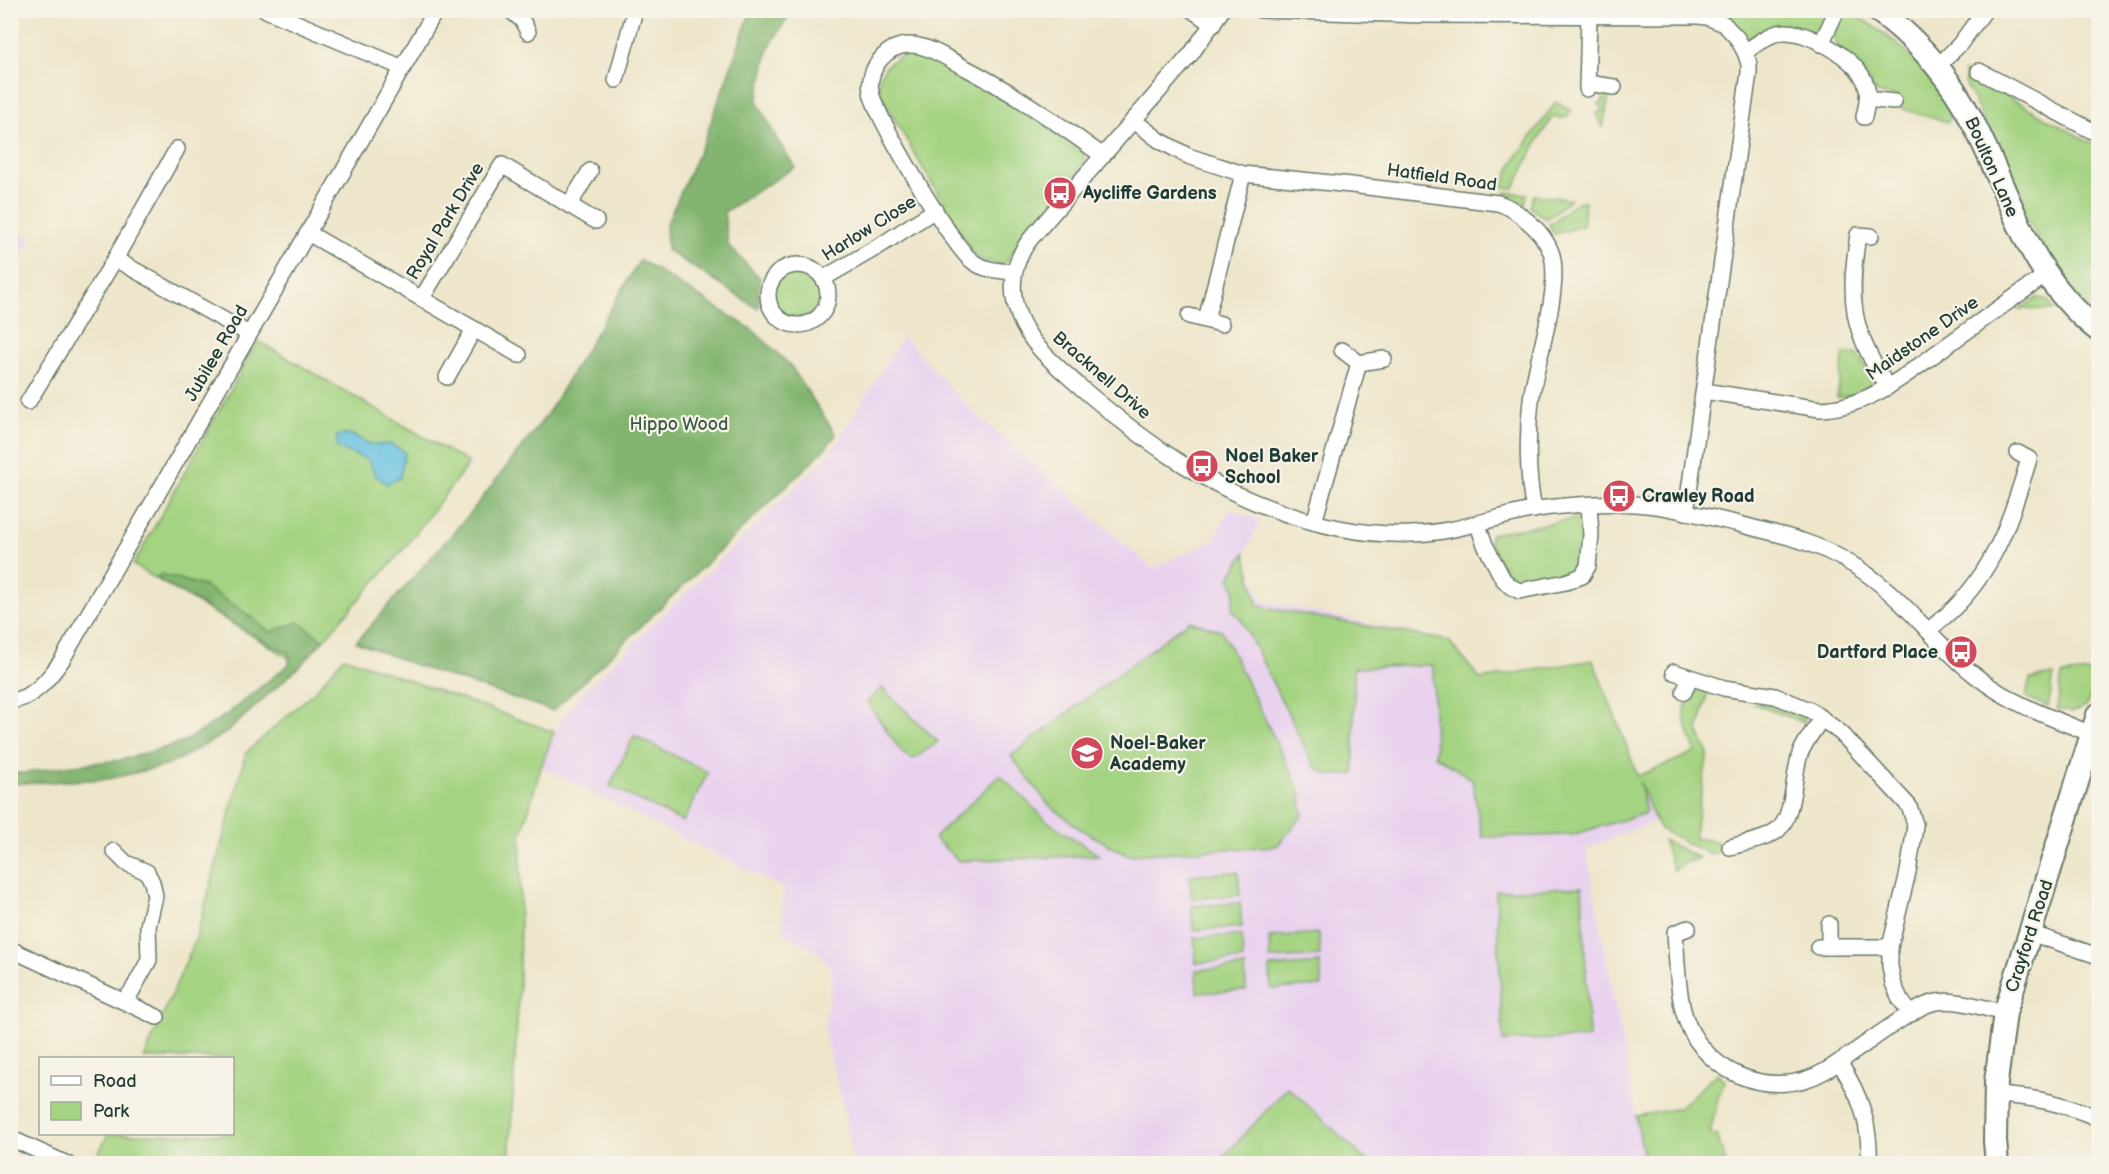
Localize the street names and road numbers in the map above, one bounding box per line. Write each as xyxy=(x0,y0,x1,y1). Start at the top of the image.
street label: Boulton Lane xyxy=(1960,114,2023,221)
street label: Royal Park Drive xyxy=(402,159,489,284)
street label: Hatfield Road xyxy=(1386,159,1498,196)
street label: Harlow Close xyxy=(818,191,921,266)
street label: Maidstone Drive xyxy=(1862,292,1983,385)
street label: Jubilee Road xyxy=(180,302,252,405)
street label: Bracknell Drive xyxy=(1048,327,1155,424)
street label: Crayford Road xyxy=(2001,877,2058,995)

